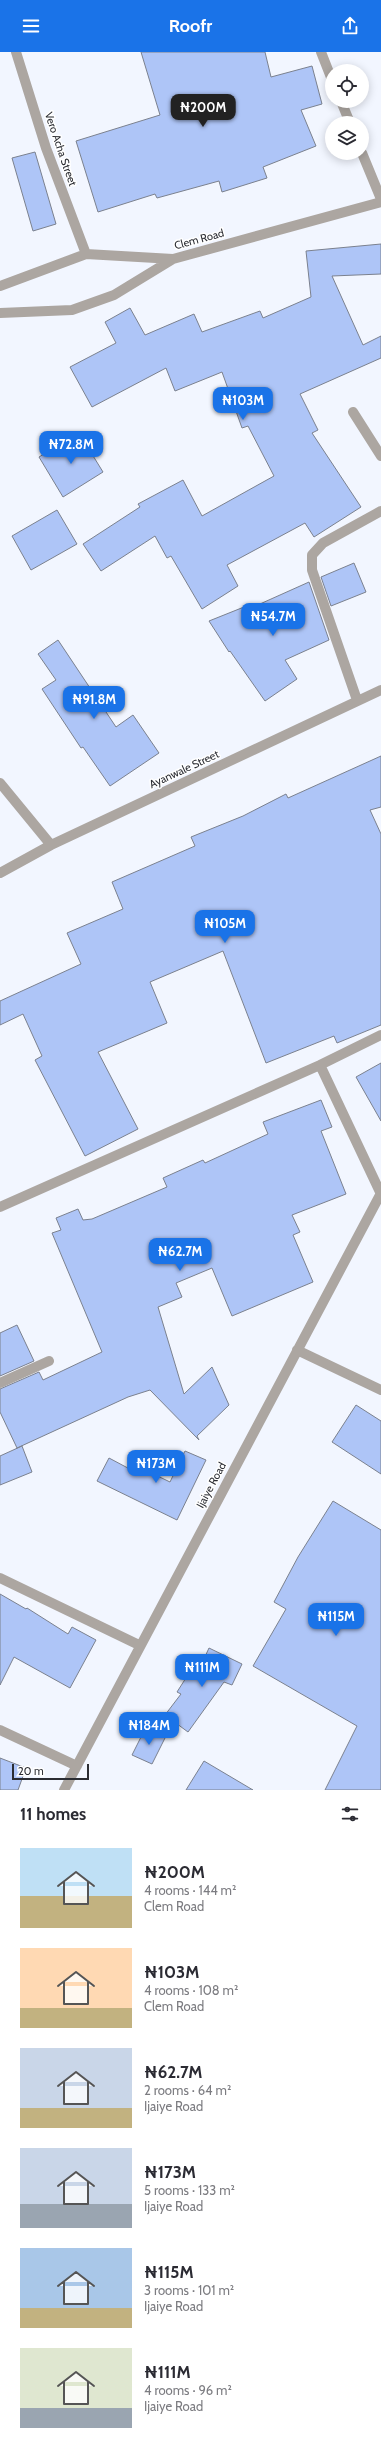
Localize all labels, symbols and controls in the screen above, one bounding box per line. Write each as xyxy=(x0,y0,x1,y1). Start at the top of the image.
icon: menu xyxy=(20,15,42,37)
text: Roofr xyxy=(169,15,212,37)
icon: share xyxy=(339,15,361,37)
map controls xyxy=(325,64,369,160)
button: locate xyxy=(325,64,369,108)
pin: ₦200M xyxy=(175,94,231,128)
text: ₦200M xyxy=(180,99,226,115)
street label: Vero Acha Street xyxy=(42,110,80,188)
button: layers xyxy=(325,116,369,160)
street label: Clem Road xyxy=(173,226,225,252)
pin: ₦103M xyxy=(215,387,271,421)
text: ₦103M xyxy=(222,392,264,408)
pin: ₦72.8M xyxy=(38,431,104,465)
text: ₦72.8M xyxy=(48,436,94,452)
pin: ₦54.7M xyxy=(240,603,306,637)
text: ₦54.7M xyxy=(250,608,296,624)
pin: ₦91.8M xyxy=(61,686,127,720)
text: ₦91.8M xyxy=(72,691,116,707)
street label: Ayanwale Street xyxy=(147,747,221,791)
pin: ₦105M xyxy=(197,910,253,944)
text: ₦105M xyxy=(204,915,246,931)
pin: ₦62.7M xyxy=(147,1238,213,1272)
text: ₦62.7M xyxy=(158,1243,202,1259)
pin: ₦173M xyxy=(128,1450,184,1484)
text: ₦173M xyxy=(136,1455,176,1471)
street label: Ijaiye Road xyxy=(193,1460,229,1510)
pin: ₦115M xyxy=(308,1603,364,1637)
text: ₦115M xyxy=(317,1608,355,1624)
pin: ₦111M xyxy=(174,1654,230,1688)
text: ₦111M xyxy=(184,1659,220,1675)
pin: ₦184M xyxy=(121,1712,177,1746)
text: ₦184M xyxy=(128,1717,170,1733)
scale bar xyxy=(12,1762,89,1781)
text: 20 m xyxy=(18,1764,44,1778)
icon: filters xyxy=(339,1803,361,1825)
text: 11 homes xyxy=(20,1804,86,1824)
text: ₦200M xyxy=(144,1862,205,1882)
icon: home xyxy=(52,1864,100,1912)
text: 4 rooms · 144 m² xyxy=(144,1882,236,1898)
text: Clem Road xyxy=(144,1898,204,1914)
text: ₦103M xyxy=(144,1962,199,1982)
icon: home xyxy=(52,1964,100,2012)
text: 4 rooms · 108 m² xyxy=(144,1982,238,1998)
text: Clem Road xyxy=(144,1998,204,2014)
text: ₦62.7M xyxy=(144,2062,203,2082)
icon: home xyxy=(52,2064,100,2112)
text: 2 rooms · 64 m² xyxy=(144,2082,231,2098)
text: Ijaiye Road xyxy=(144,2098,203,2114)
text: ₦173M xyxy=(144,2162,196,2182)
icon: home xyxy=(52,2164,100,2212)
text: 5 rooms · 133 m² xyxy=(144,2182,235,2198)
text: Ijaiye Road xyxy=(144,2198,203,2214)
text: ₦115M xyxy=(144,2262,194,2282)
icon: home xyxy=(52,2264,100,2312)
text: 3 rooms · 101 m² xyxy=(144,2282,234,2298)
text: Ijaiye Road xyxy=(144,2298,203,2314)
text: ₦111M xyxy=(144,2362,191,2382)
icon: home xyxy=(52,2364,100,2412)
text: 4 rooms · 96 m² xyxy=(144,2382,232,2398)
text: Ijaiye Road xyxy=(144,2398,203,2414)

